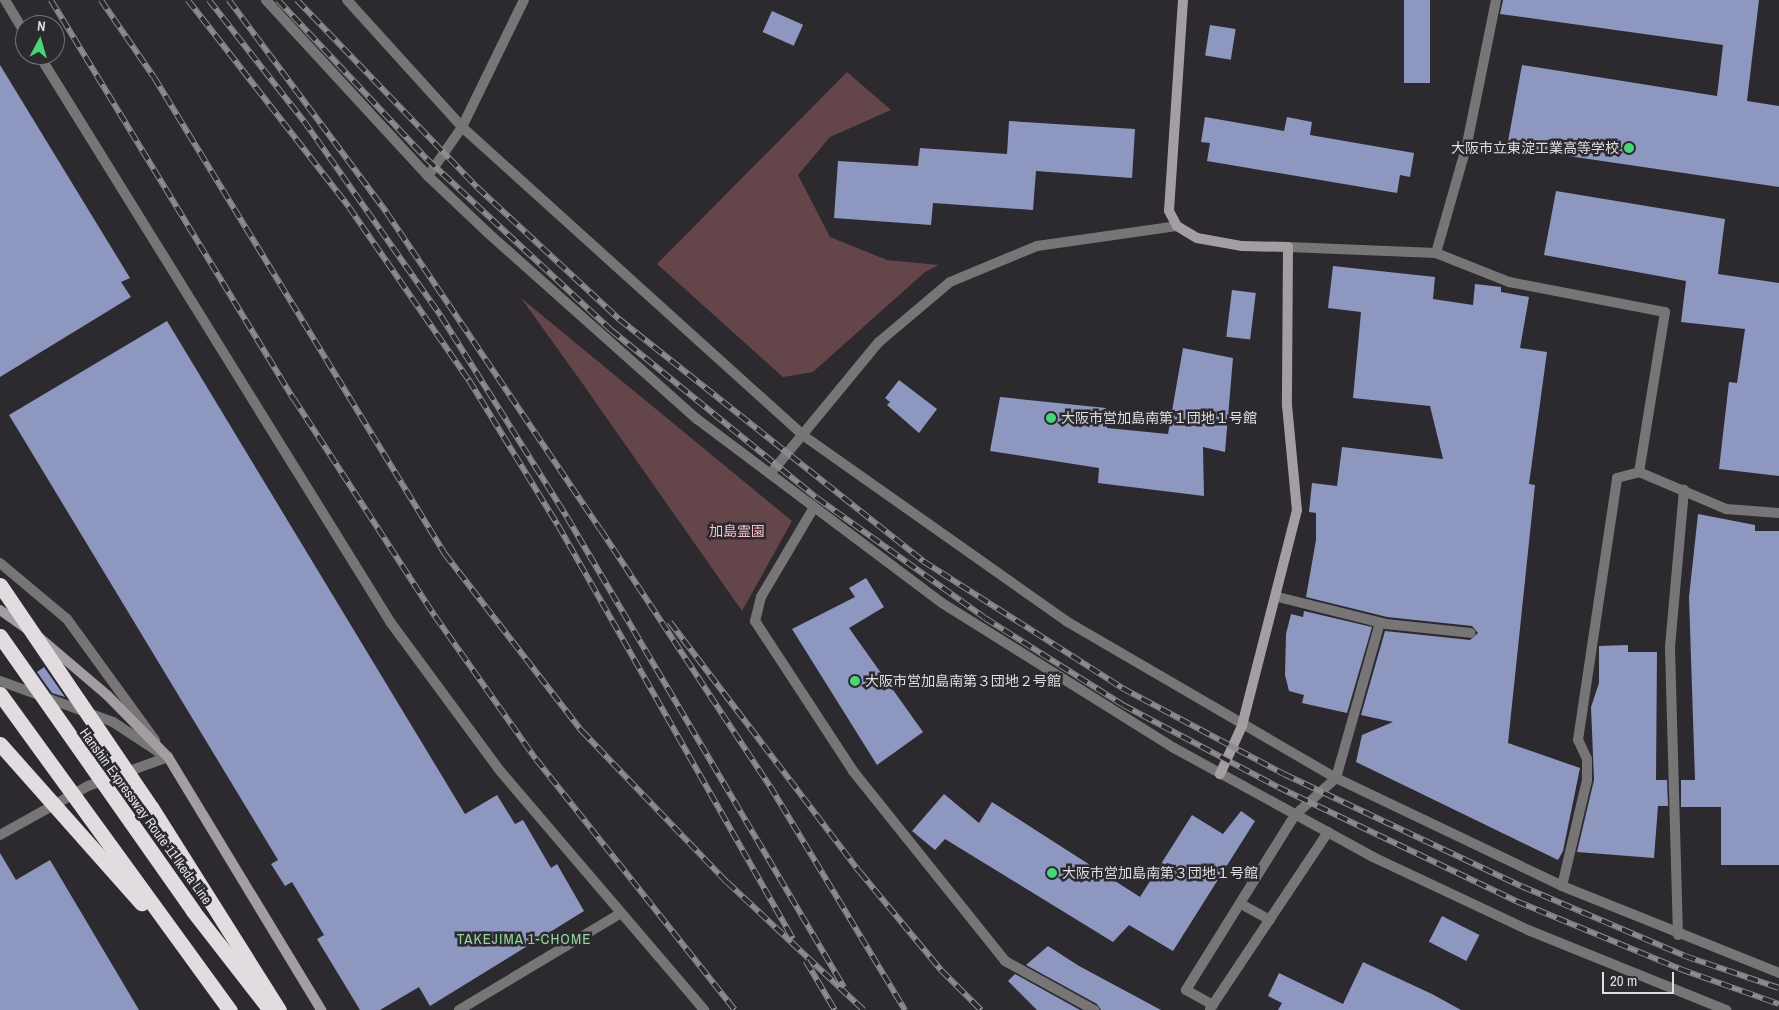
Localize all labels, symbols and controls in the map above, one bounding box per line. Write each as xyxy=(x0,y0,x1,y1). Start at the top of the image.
north arrow xyxy=(15,15,65,65)
text: N xyxy=(36,17,47,35)
place label: 大阪市立東淀工業高等学校 xyxy=(1451,140,1619,156)
marker: 大阪市立東淀工業高等学校 xyxy=(1623,142,1635,154)
place label: 大阪市営加島南第１団地１号館 xyxy=(1061,410,1257,426)
marker: 大阪市営加島南第１団地１号館 xyxy=(1045,412,1057,424)
park label: 加島霊園 xyxy=(709,523,765,539)
place label: 大阪市営加島南第３団地２号館 xyxy=(865,673,1061,689)
marker: 大阪市営加島南第３団地２号館 xyxy=(849,675,861,687)
street label: Hanshin Expressway Route 11 Ikeda Line xyxy=(76,725,216,907)
place label: 大阪市営加島南第３団地１号館 xyxy=(1062,865,1258,881)
marker: 大阪市営加島南第３団地１号館 xyxy=(1046,867,1058,879)
district label: TAKEJIMA 1-CHOME xyxy=(454,930,594,948)
scale bar xyxy=(1604,962,1676,994)
text: 20 m xyxy=(1610,970,1637,991)

